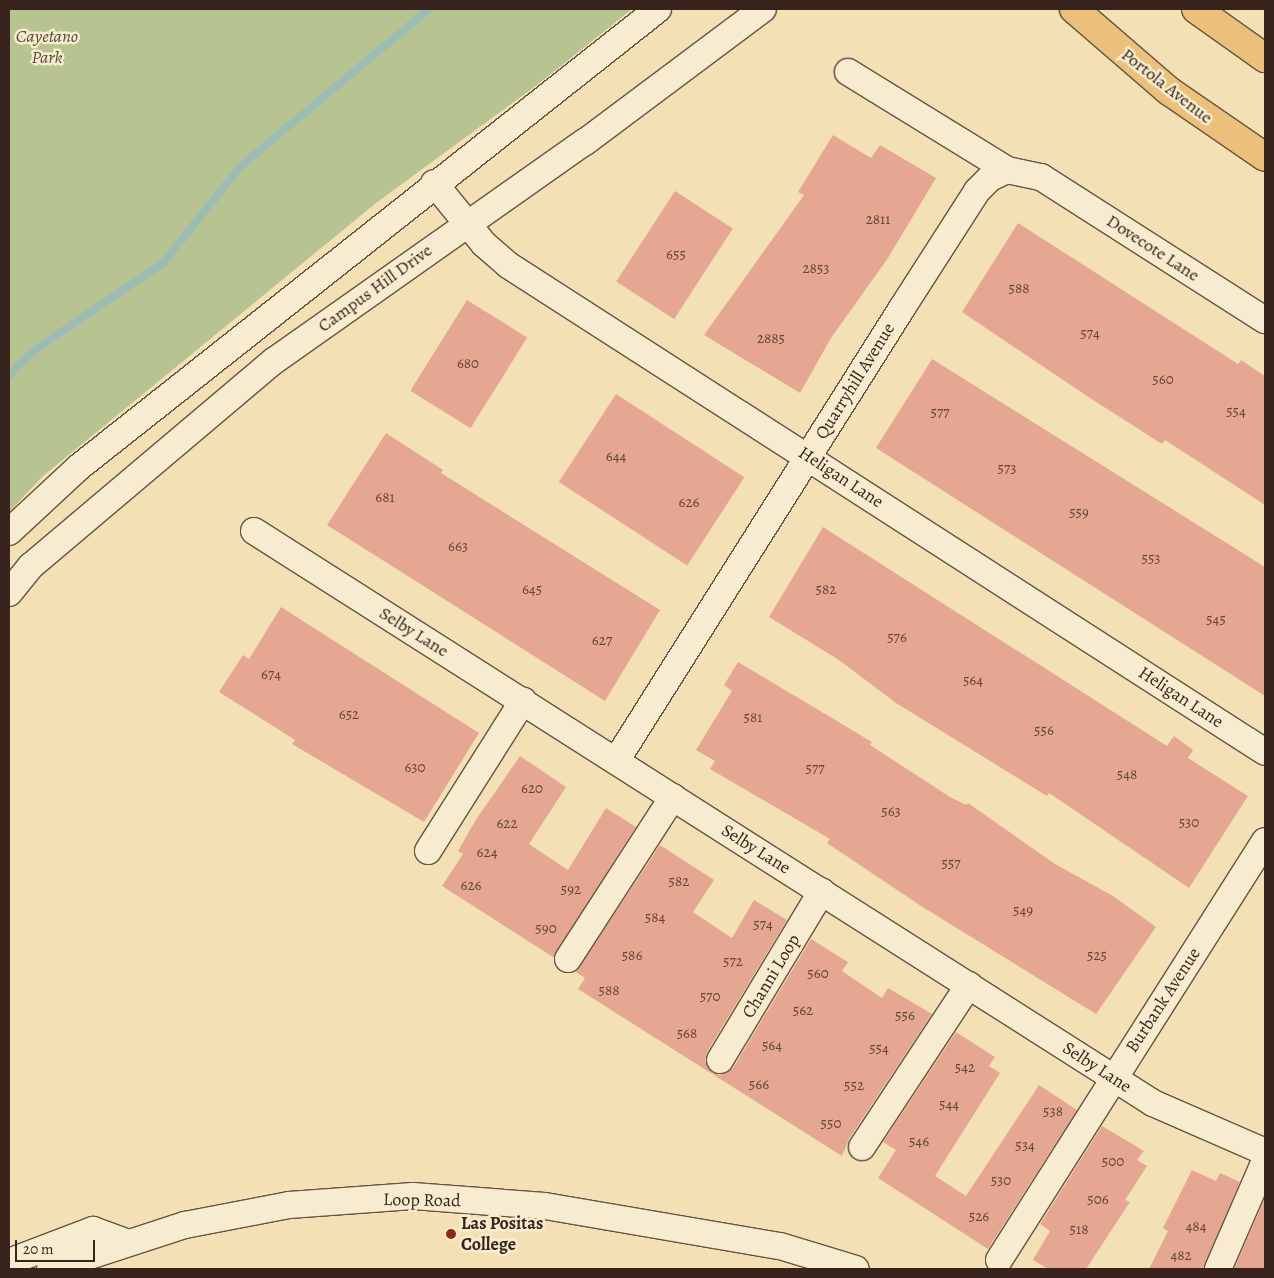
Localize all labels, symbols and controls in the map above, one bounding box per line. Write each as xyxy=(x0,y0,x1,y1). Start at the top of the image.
park label: Cayetano Park xyxy=(16,26,78,68)
street label: Portola Avenue xyxy=(1117,44,1217,128)
street label: Dovecote Lane xyxy=(1102,210,1204,286)
house number: 2811 xyxy=(866,211,890,229)
street label: Campus Hill Drive xyxy=(314,239,436,337)
house number: 655 xyxy=(666,246,686,264)
house number: 2853 xyxy=(802,260,830,278)
house number: 588 xyxy=(1009,280,1029,298)
street label: Quarryhill Avenue xyxy=(810,319,900,443)
house number: 574 xyxy=(1080,325,1100,343)
house number: 2885 xyxy=(757,330,785,348)
house number: 680 xyxy=(457,355,479,373)
house number: 560 xyxy=(1152,371,1174,389)
house number: 554 xyxy=(1226,403,1246,421)
house number: 577 xyxy=(930,404,950,422)
street label: Heligan Lane xyxy=(795,442,887,512)
house number: 644 xyxy=(606,448,626,466)
house number: 573 xyxy=(998,460,1016,478)
house number: 681 xyxy=(375,489,395,507)
house number: 626 xyxy=(679,494,699,512)
house number: 559 xyxy=(1069,504,1089,522)
house number: 663 xyxy=(448,538,468,556)
house number: 553 xyxy=(1141,550,1161,568)
house number: 645 xyxy=(522,581,542,599)
house number: 582 xyxy=(816,581,836,599)
street label: Selby Lane xyxy=(375,602,453,662)
house number: 545 xyxy=(1206,611,1226,629)
house number: 576 xyxy=(887,629,907,647)
house number: 627 xyxy=(592,632,612,650)
street label: Heligan Lane xyxy=(1135,662,1227,732)
house number: 674 xyxy=(261,666,281,684)
house number: 564 xyxy=(963,672,983,690)
house number: 652 xyxy=(339,706,359,724)
house number: 581 xyxy=(744,709,762,727)
house number: 556 xyxy=(1034,722,1054,740)
house number: 630 xyxy=(404,759,426,777)
house number: 577 xyxy=(805,760,825,778)
house number: 548 xyxy=(1117,766,1137,784)
house number: 620 xyxy=(521,780,543,798)
house number: 563 xyxy=(881,803,901,821)
house number: 530 xyxy=(1179,814,1199,832)
house number: 622 xyxy=(496,815,518,833)
street label: Selby Lane xyxy=(717,819,795,879)
house number: 624 xyxy=(477,844,497,862)
house number: 557 xyxy=(941,855,961,873)
house number: 582 xyxy=(669,873,689,891)
house number: 626 xyxy=(461,877,481,895)
house number: 592 xyxy=(561,881,581,899)
house number: 549 xyxy=(1013,902,1033,920)
house number: 584 xyxy=(645,909,665,927)
house number: 574 xyxy=(753,916,773,934)
house number: 590 xyxy=(535,920,557,938)
street label: Channi Loop xyxy=(737,930,805,1022)
street label: Burbank Avenue xyxy=(1121,943,1205,1057)
house number: 586 xyxy=(622,947,642,965)
house number: 525 xyxy=(1087,947,1107,965)
house number: 572 xyxy=(723,953,743,971)
house number: 560 xyxy=(807,965,829,983)
house number: 588 xyxy=(599,982,619,1000)
house number: 570 xyxy=(700,988,720,1006)
house number: 562 xyxy=(793,1002,813,1020)
house number: 556 xyxy=(895,1007,915,1025)
house number: 568 xyxy=(677,1025,697,1043)
house number: 564 xyxy=(762,1037,782,1055)
street label: Selby Lane xyxy=(1059,1037,1135,1097)
house number: 554 xyxy=(869,1040,889,1058)
house number: 542 xyxy=(955,1059,975,1077)
house number: 566 xyxy=(749,1076,769,1094)
house number: 552 xyxy=(844,1077,864,1095)
house number: 544 xyxy=(939,1096,959,1114)
house number: 538 xyxy=(1043,1103,1063,1121)
house number: 550 xyxy=(821,1115,841,1133)
house number: 546 xyxy=(909,1133,929,1151)
house number: 534 xyxy=(1015,1137,1035,1155)
house number: 500 xyxy=(1102,1153,1124,1171)
house number: 530 xyxy=(991,1172,1011,1190)
street label: Loop Road xyxy=(383,1189,461,1211)
house number: 506 xyxy=(1087,1191,1109,1209)
house number: 526 xyxy=(969,1208,989,1226)
place label: Las Positas College xyxy=(461,1213,543,1256)
house number: 484 xyxy=(1186,1218,1206,1236)
house number: 518 xyxy=(1070,1221,1088,1239)
marker: Las Positas College xyxy=(445,1228,457,1240)
scale bar xyxy=(18,1230,98,1262)
text: 20 m xyxy=(23,1239,54,1259)
house number: 482 xyxy=(1170,1247,1192,1265)

